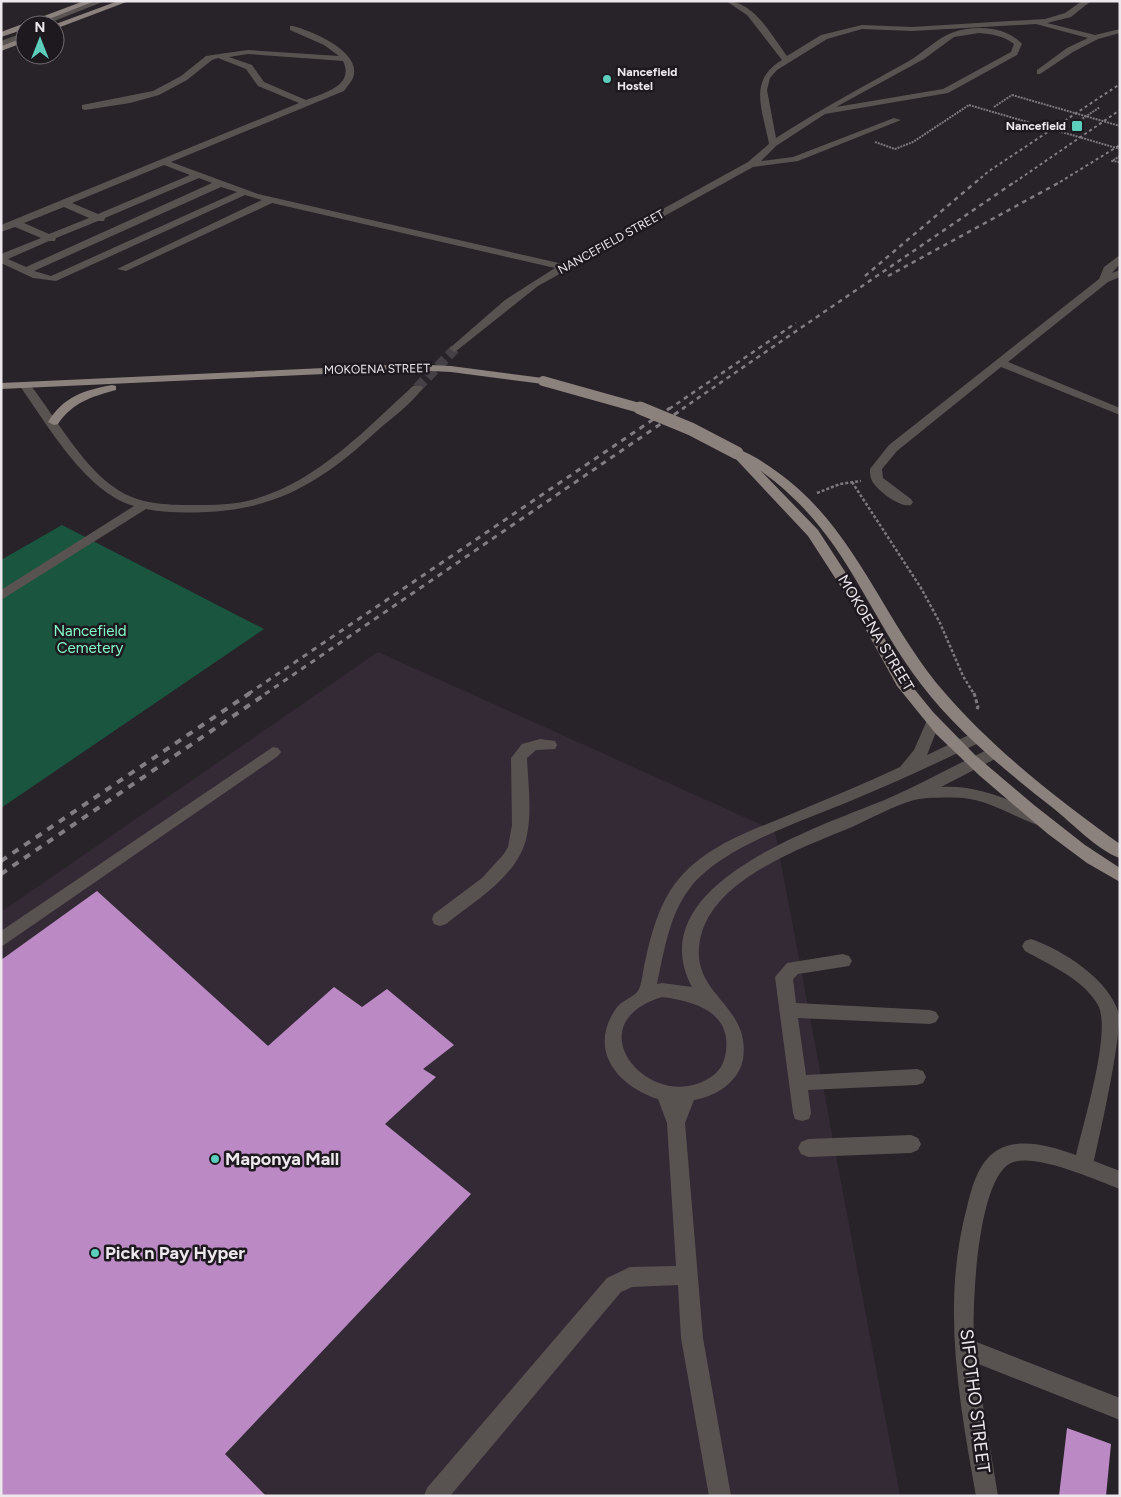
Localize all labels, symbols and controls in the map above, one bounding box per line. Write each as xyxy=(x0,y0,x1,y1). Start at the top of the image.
north arrow xyxy=(15,15,65,65)
text: N xyxy=(35,19,45,36)
place label: Nancefield Hostel xyxy=(617,65,677,93)
marker: Nancefield Hostel xyxy=(601,73,613,85)
place label: Nancefield xyxy=(1006,119,1066,133)
marker: Nancefield xyxy=(1070,119,1084,133)
street label: NANCEFIELD STREET xyxy=(556,207,667,277)
street label: MOKOENA STREET xyxy=(324,361,430,377)
street label: MOKOENA STREET xyxy=(834,572,918,695)
park label: Nancefield Cemetery xyxy=(53,622,127,657)
place label: Maponya Mall xyxy=(225,1148,339,1170)
marker: Maponya Mall xyxy=(209,1153,221,1165)
place label: Pick n Pay Hyper xyxy=(105,1242,245,1264)
marker: Pick n Pay Hyper xyxy=(89,1247,101,1259)
street label: SIFOTHO STREET xyxy=(955,1328,995,1474)

